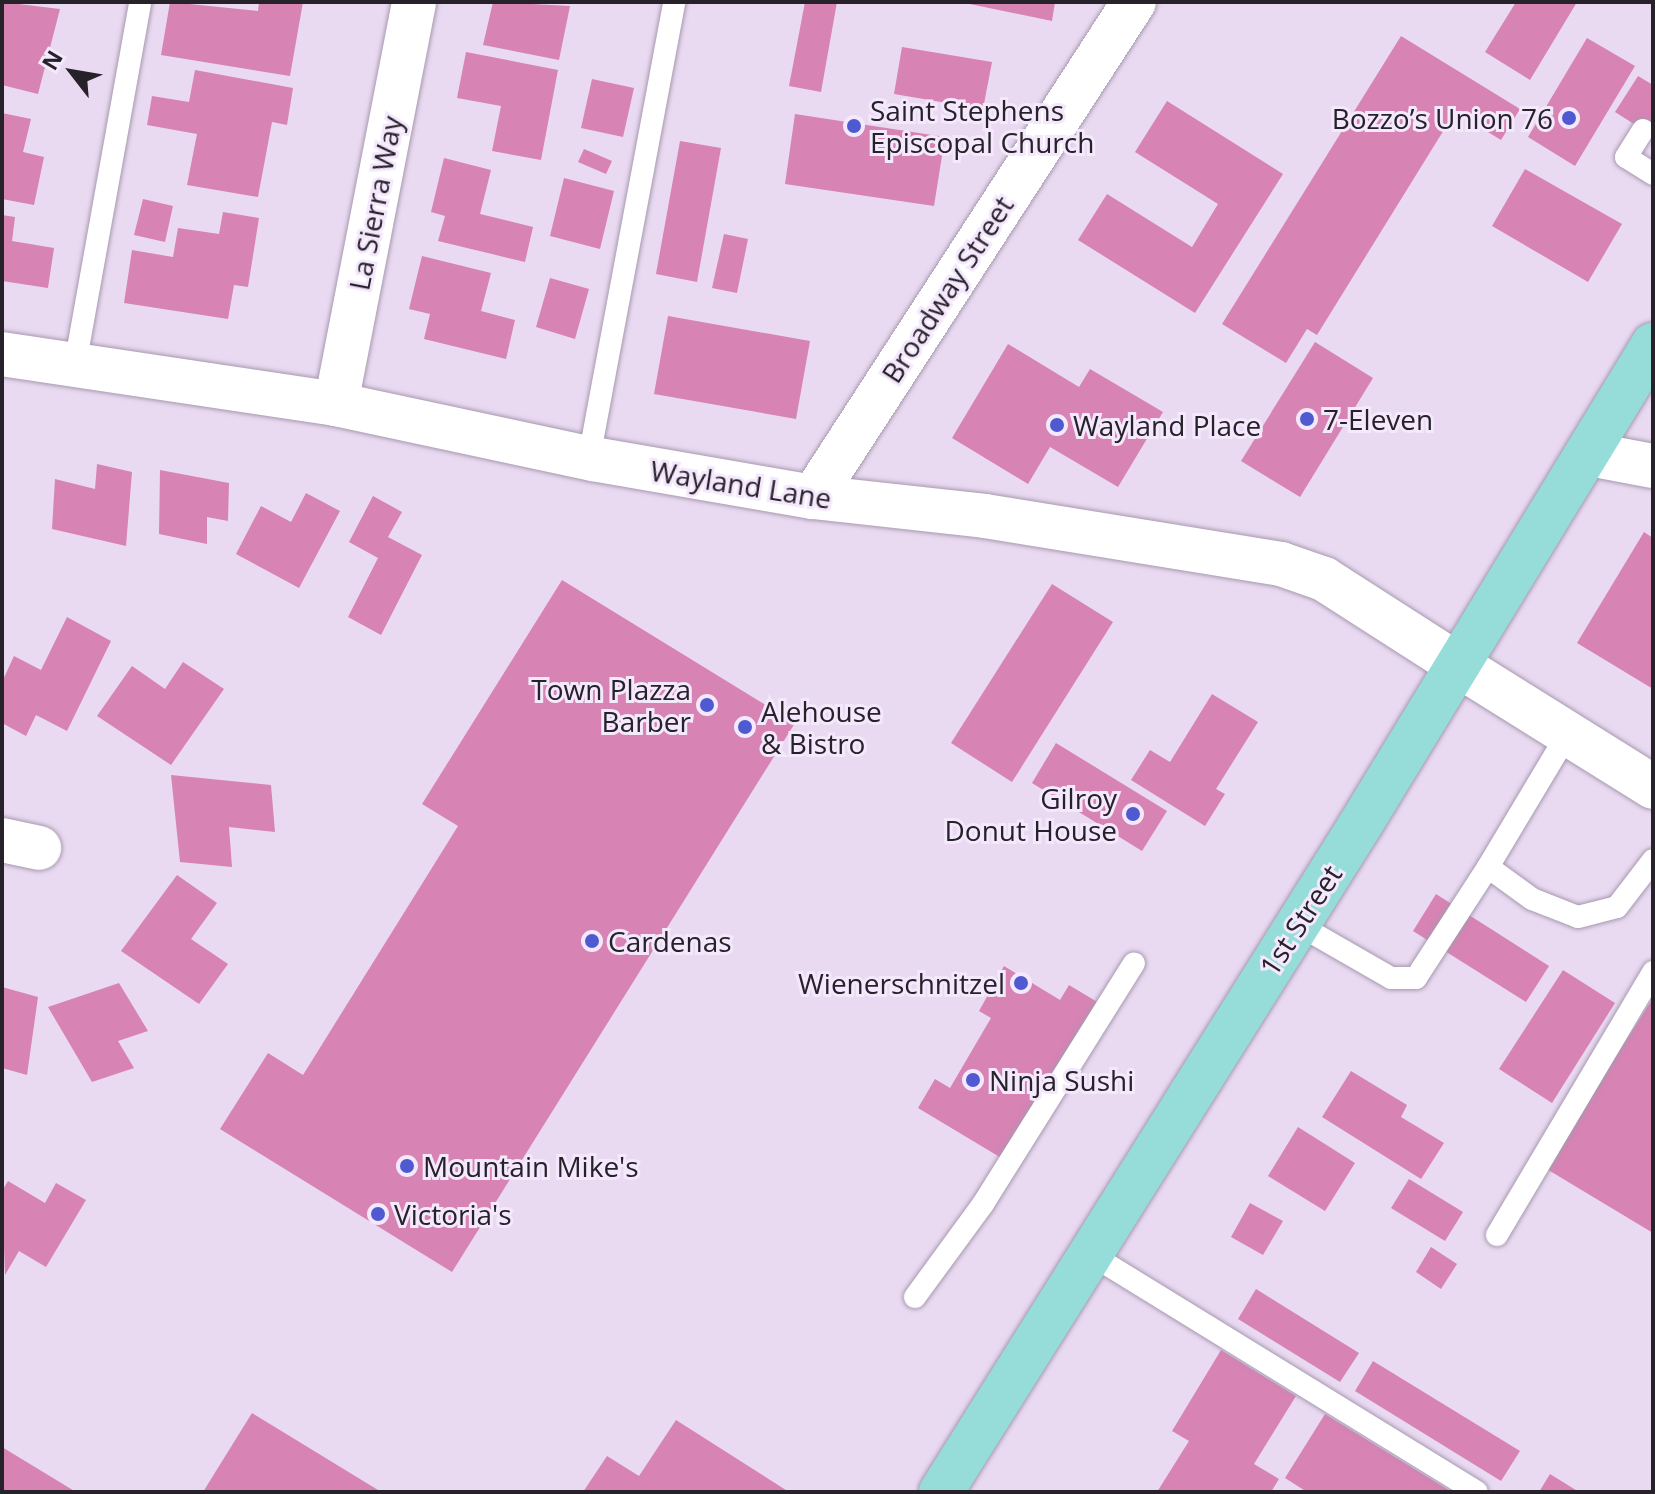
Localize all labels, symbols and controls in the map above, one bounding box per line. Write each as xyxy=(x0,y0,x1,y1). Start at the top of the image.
north arrow xyxy=(32,32,112,112)
text: N xyxy=(34,44,69,75)
place label: Saint Stephens Episcopal Church xyxy=(870,93,1094,159)
place label: Bozzo’s Union 76 xyxy=(1332,101,1553,135)
marker: Bozzo’s Union 76 xyxy=(1560,109,1578,127)
street label: La Sierra Way xyxy=(342,113,408,293)
marker: Saint Stephens Episcopal Church xyxy=(845,117,863,135)
street label: Broadway Street xyxy=(874,189,1020,389)
place label: 7-Eleven xyxy=(1323,402,1433,436)
place label: Wayland Place xyxy=(1073,408,1261,442)
marker: 7-Eleven xyxy=(1298,410,1316,428)
marker: Wayland Place xyxy=(1048,416,1066,434)
street label: Wayland Lane xyxy=(648,453,834,515)
place label: Town Plazza Barber xyxy=(531,672,691,738)
place label: Alehouse & Bistro xyxy=(761,694,882,760)
marker: Town Plazza Barber xyxy=(698,696,716,714)
marker: Alehouse & Bistro xyxy=(736,718,754,736)
place label: Gilroy Donut House xyxy=(945,781,1117,847)
marker: Gilroy Donut House xyxy=(1124,805,1142,823)
street label: 1st Street xyxy=(1252,859,1348,981)
place label: Cardenas xyxy=(608,924,732,958)
marker: Cardenas xyxy=(583,932,601,950)
place label: Wienerschnitzel xyxy=(798,966,1005,1000)
marker: Wienerschnitzel xyxy=(1012,974,1030,992)
place label: Ninja Sushi xyxy=(989,1063,1134,1097)
marker: Ninja Sushi xyxy=(964,1071,982,1089)
place label: Mountain Mike's xyxy=(423,1149,639,1183)
marker: Mountain Mike's xyxy=(398,1157,416,1175)
place label: Victoria's xyxy=(394,1197,512,1231)
marker: Victoria's xyxy=(369,1205,387,1223)

